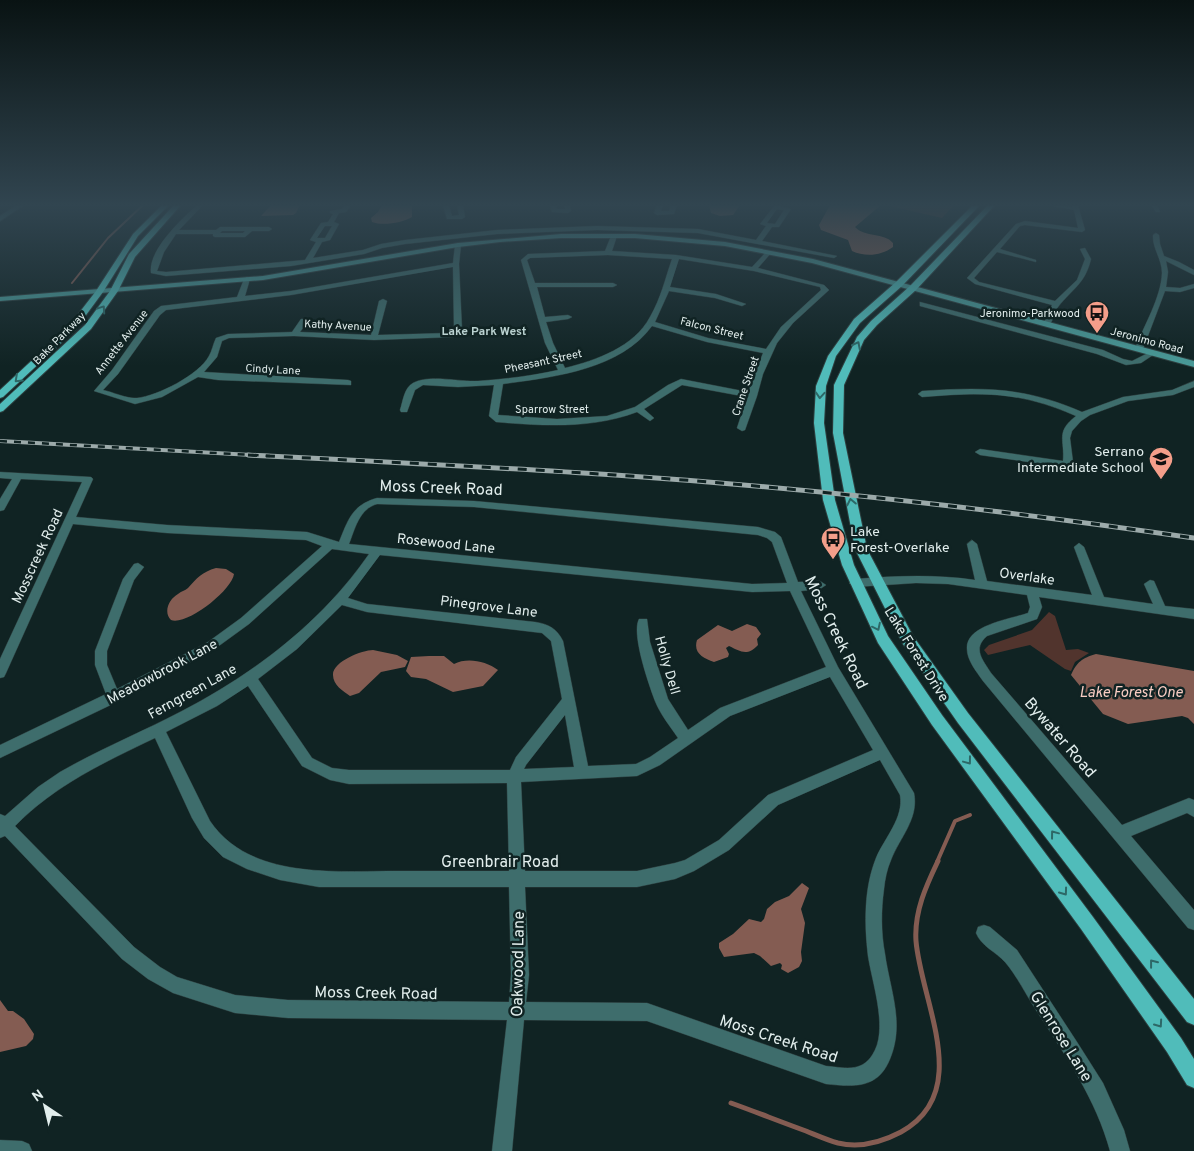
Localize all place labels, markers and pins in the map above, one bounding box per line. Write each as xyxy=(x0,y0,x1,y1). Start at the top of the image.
bus stop icon: Jeronimo-Parkwood xyxy=(1084,300,1110,334)
place label: Jeronimo-Parkwood xyxy=(980,307,1080,321)
place label: Serrano Intermediate School xyxy=(1017,444,1144,477)
school or university icon: Serrano Intermediate School xyxy=(1148,446,1174,480)
place label: Lake Forest-Overlake xyxy=(850,524,949,557)
bus stop icon: Lake Forest-Overlake xyxy=(820,526,846,560)

